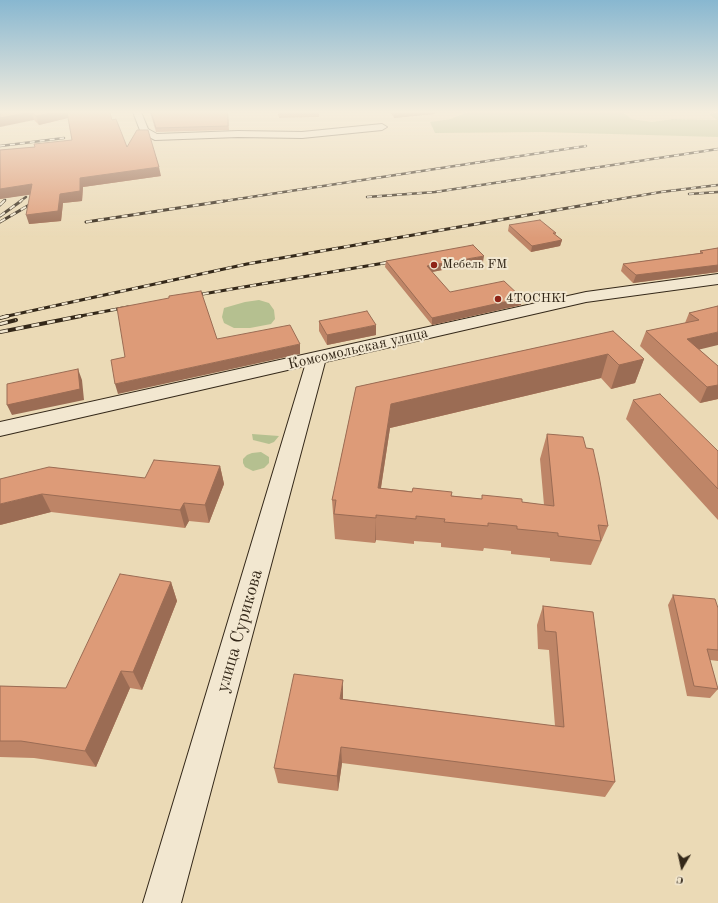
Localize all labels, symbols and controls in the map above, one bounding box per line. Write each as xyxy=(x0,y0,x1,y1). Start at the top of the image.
place label: Мебель FM xyxy=(442,257,507,273)
marker: Мебель FM xyxy=(429,260,439,270)
place label: 4TOCHKI xyxy=(506,291,566,307)
marker: 4TOCHKI xyxy=(493,294,503,304)
street label: Комсомольская улица xyxy=(286,324,430,374)
street label: улица Сурикова xyxy=(212,567,268,695)
north arrow xyxy=(662,847,702,887)
text: С xyxy=(676,873,685,885)

